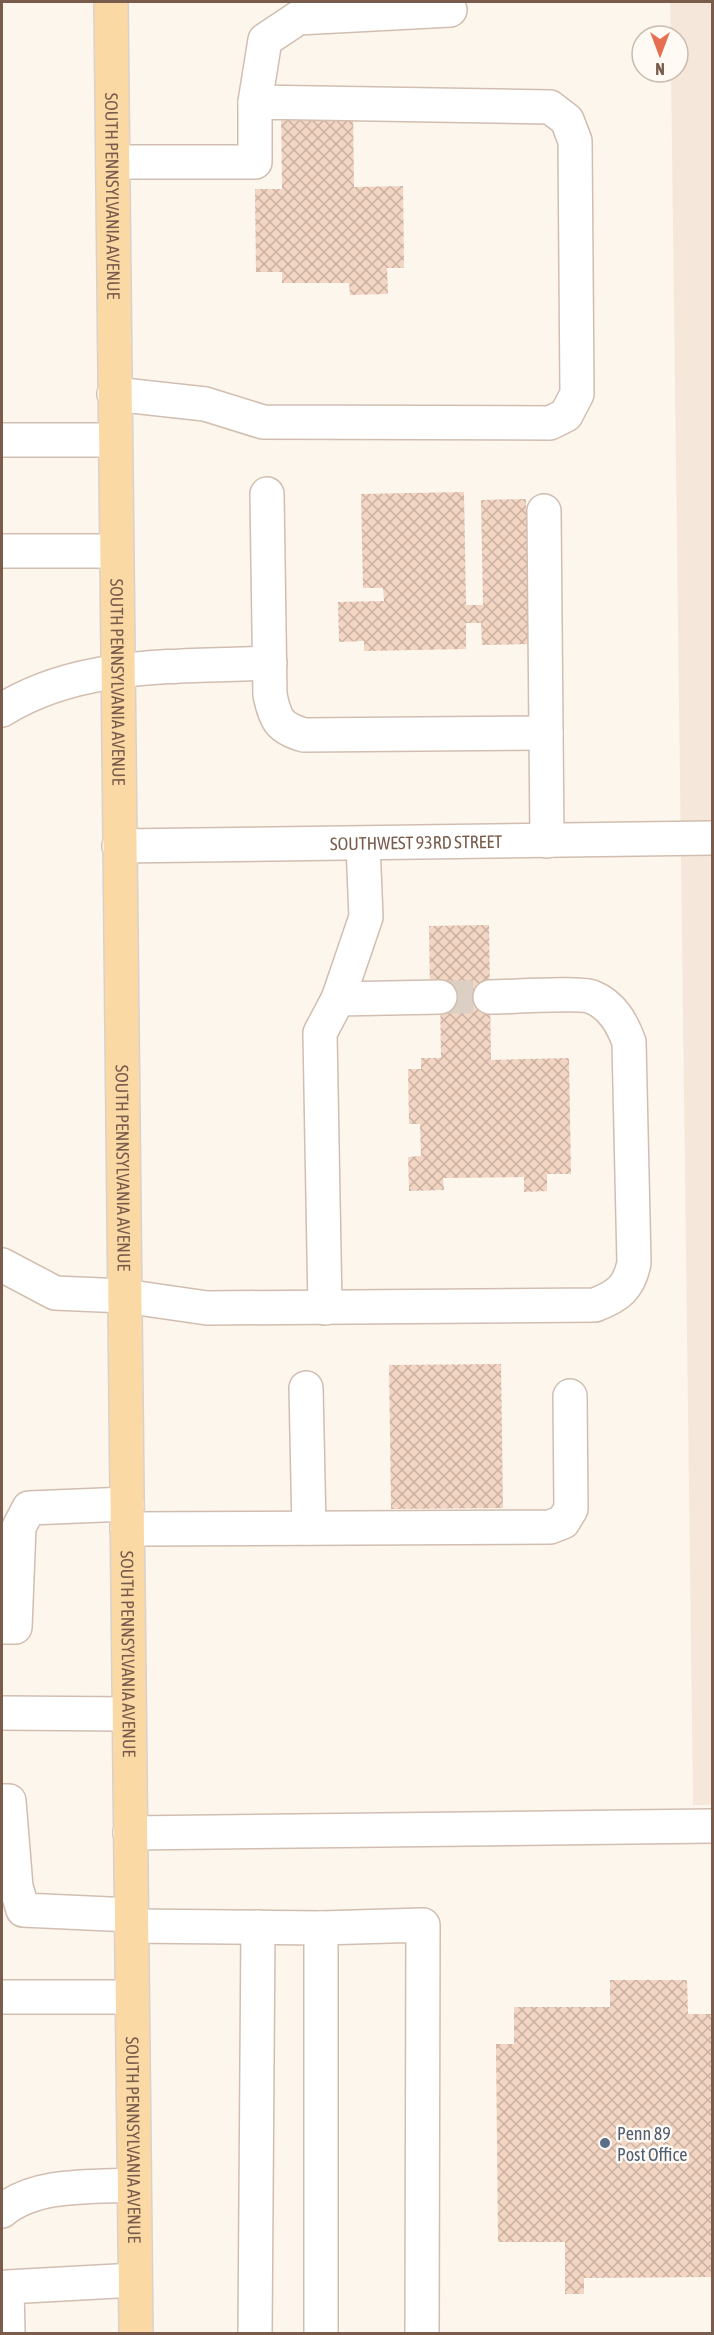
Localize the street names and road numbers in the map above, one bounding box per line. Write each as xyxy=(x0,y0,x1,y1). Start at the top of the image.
street label: SOUTH PENNSYLVANIA AVENUE xyxy=(101,93,125,300)
street label: SOUTH PENNSYLVANIA AVENUE xyxy=(107,579,130,786)
street label: SOUTHWEST 93RD STREET xyxy=(330,830,502,854)
street label: SOUTH PENNSYLVANIA AVENUE xyxy=(112,1065,135,1272)
street label: SOUTH PENNSYLVANIA AVENUE xyxy=(117,1551,140,1758)
street label: SOUTH PENNSYLVANIA AVENUE xyxy=(122,2036,146,2244)

